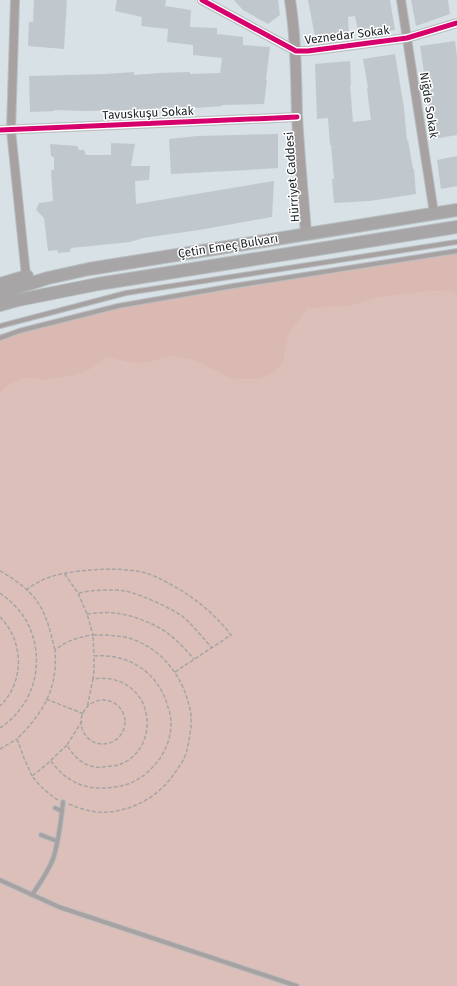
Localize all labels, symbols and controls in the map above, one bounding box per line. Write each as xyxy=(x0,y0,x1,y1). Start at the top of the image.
street label: Veznedar Sokak xyxy=(304,23,391,47)
street label: Niğde Sokak xyxy=(417,71,441,140)
street label: Tavuskuşu Sokak xyxy=(102,104,195,122)
street label: Hürriyet Caddesi xyxy=(282,131,302,223)
street label: Çetin Emeç Bulvarı xyxy=(177,231,279,261)

